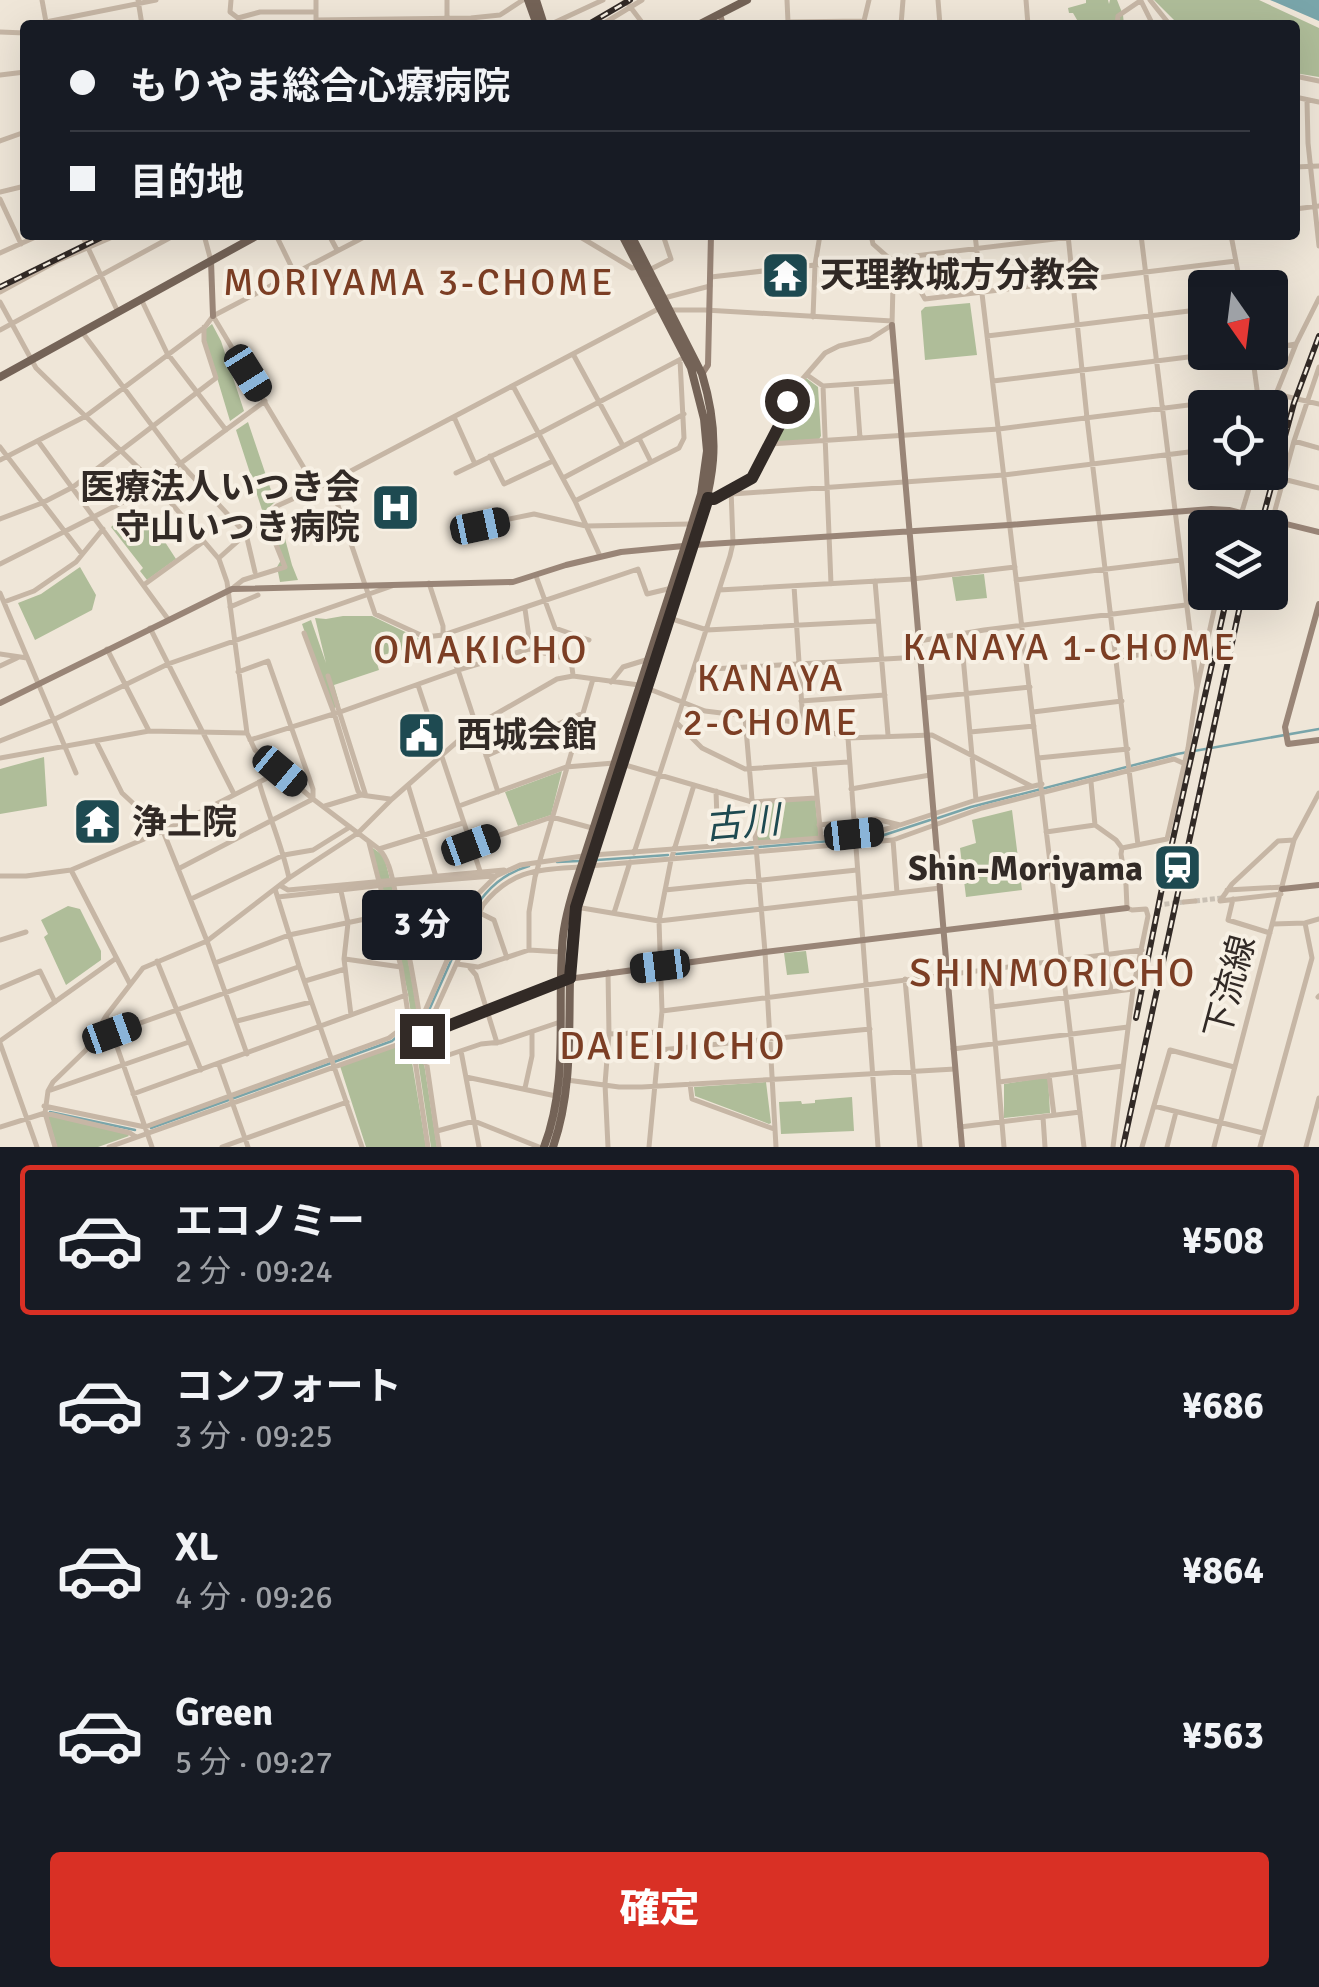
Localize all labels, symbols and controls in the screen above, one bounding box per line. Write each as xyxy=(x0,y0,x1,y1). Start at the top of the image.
text: もりやま総合心療病院 xyxy=(130,63,510,110)
text: 目的地 xyxy=(130,159,244,206)
temple icon: 天理教城方分教会 xyxy=(759,249,811,301)
place label: 天理教城方分教会 xyxy=(820,254,1100,297)
district label: MORIYAMA 3-CHOME xyxy=(223,259,615,306)
north arrow xyxy=(1188,270,1288,370)
map controls xyxy=(1188,270,1288,610)
car xyxy=(219,340,277,406)
route start xyxy=(765,379,810,424)
button: locate xyxy=(1188,390,1288,490)
place label: 医療法人いつき会 守山いつき病院 xyxy=(80,466,360,549)
hospital icon: 医療法人いつき会 守山いつき病院 xyxy=(369,481,421,533)
car xyxy=(448,505,512,547)
button: layers xyxy=(1188,510,1288,610)
district label: KANAYA 1-CHOME xyxy=(903,624,1237,671)
district label: OMAKICHO xyxy=(373,625,589,675)
district label: KANAYA 2-CHOME xyxy=(682,655,860,746)
public building icon: 西城会館 xyxy=(396,709,448,761)
place label: 西城会館 xyxy=(457,714,597,757)
car xyxy=(247,740,313,802)
temple icon: 浄土院 xyxy=(71,796,123,848)
water label: 古川 xyxy=(702,796,786,850)
place label: 浄土院 xyxy=(132,801,237,844)
car xyxy=(823,816,885,852)
car xyxy=(438,821,504,869)
station icon: Shin-Moriyama xyxy=(1152,842,1204,894)
place label: Shin-Moriyama xyxy=(908,847,1143,890)
callout: 3 分 xyxy=(362,891,482,961)
text: 3 分 xyxy=(394,905,450,944)
street label: 下流線 xyxy=(1196,931,1264,1043)
car xyxy=(628,947,692,985)
district label: SHINMORICHO xyxy=(909,948,1197,998)
car xyxy=(79,1009,145,1057)
route end xyxy=(400,1014,445,1059)
district label: DAIEIJICHO xyxy=(559,1021,787,1071)
icon: car xyxy=(55,1195,145,1285)
text: エコノミー xyxy=(175,1198,365,1245)
text: ¥508 xyxy=(1182,1217,1264,1264)
text: 2 分 · 09:24 xyxy=(175,1252,333,1291)
icon: car xyxy=(55,1360,145,1450)
text: コンフォート xyxy=(175,1363,402,1410)
text: ¥686 xyxy=(1182,1382,1264,1429)
text: 3 分 · 09:25 xyxy=(175,1417,333,1456)
text: XL xyxy=(175,1524,218,1571)
icon: car xyxy=(55,1525,145,1615)
text: ¥864 xyxy=(1182,1547,1264,1594)
text: 4 分 · 09:26 xyxy=(175,1578,333,1617)
text: Green xyxy=(175,1689,273,1736)
icon: car xyxy=(55,1690,145,1780)
text: ¥563 xyxy=(1182,1712,1264,1759)
text: 5 分 · 09:27 xyxy=(175,1743,333,1782)
button: 確定 xyxy=(50,1852,1269,1967)

